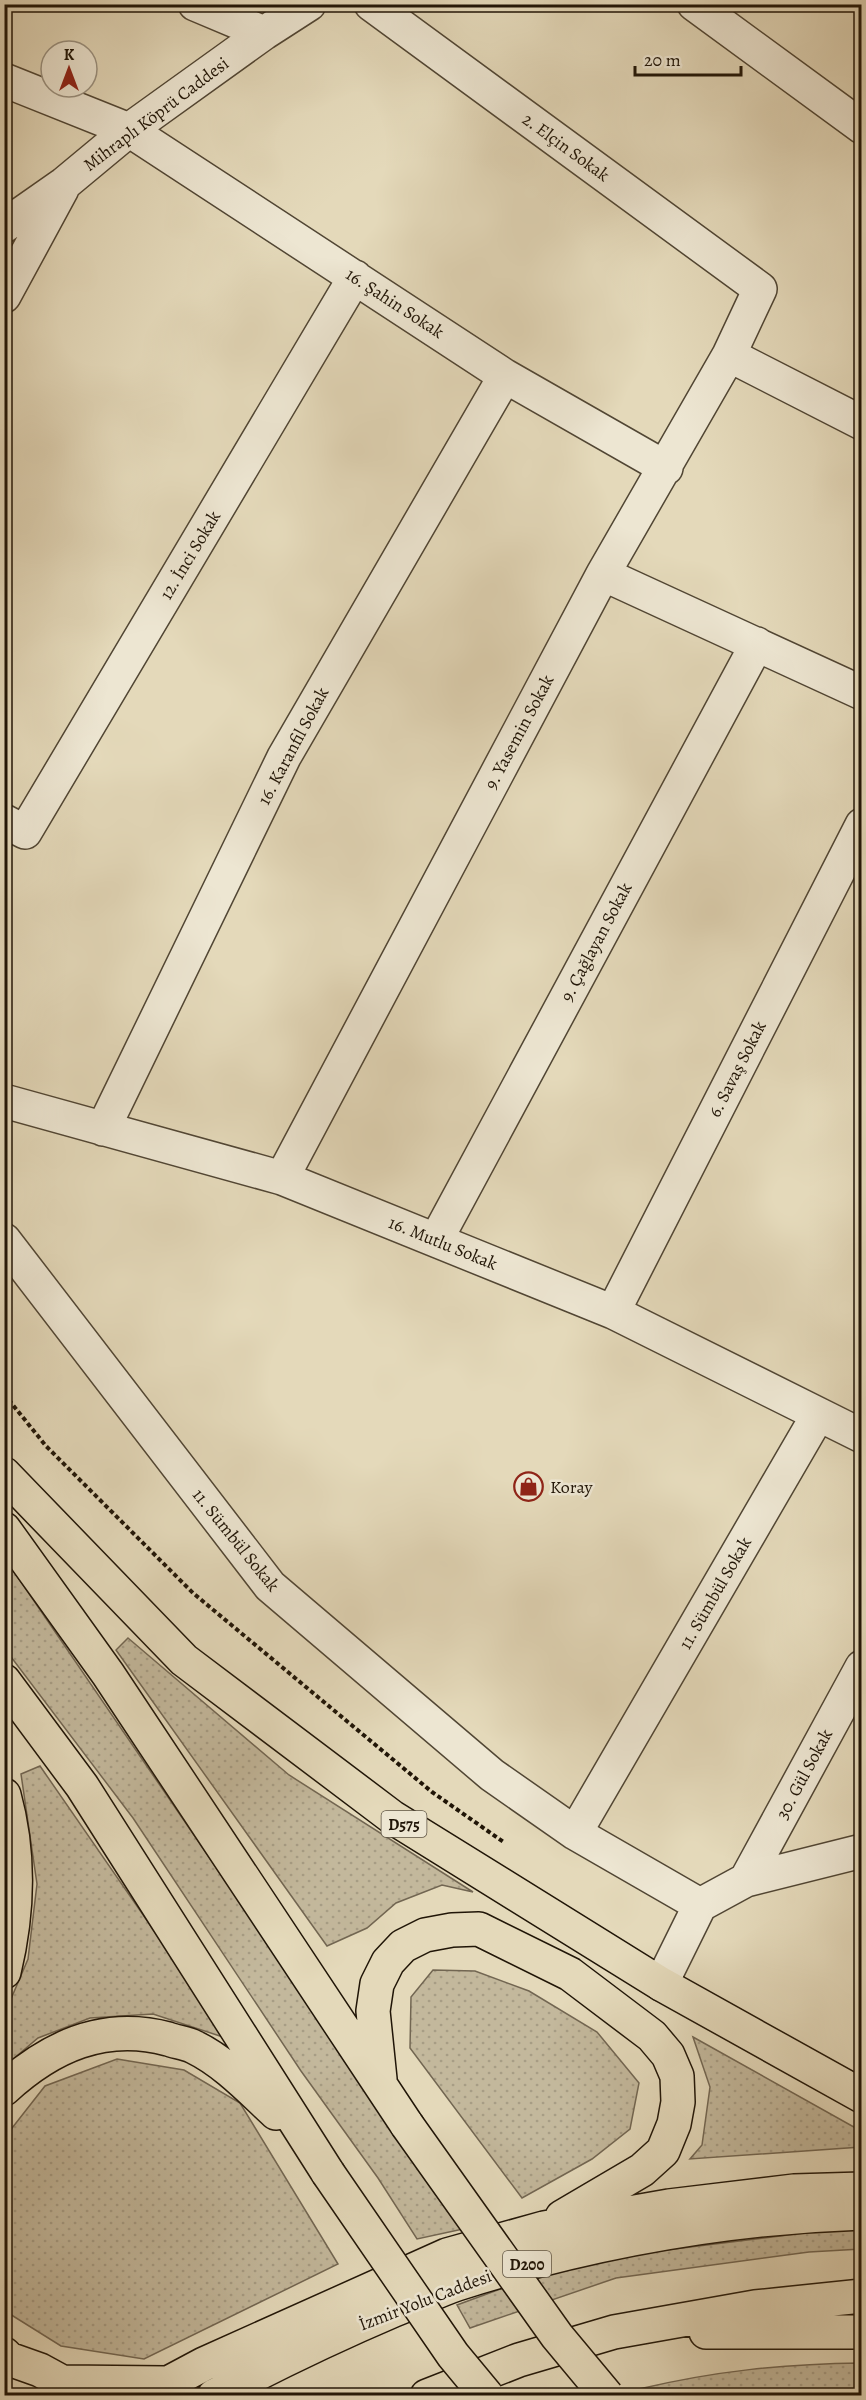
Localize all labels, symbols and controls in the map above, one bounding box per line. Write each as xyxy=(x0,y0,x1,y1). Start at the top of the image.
north arrow xyxy=(39,39,99,99)
scale bar xyxy=(635,39,742,77)
text: K xyxy=(64,44,75,66)
text: 20 m xyxy=(644,48,681,72)
street label: Mihraplı Köprü Caddesi xyxy=(78,51,234,177)
street label: 2. Elçin Sokak xyxy=(517,107,615,187)
street label: 16. Şahin Sokak xyxy=(341,262,449,344)
street label: 12. İnci Sokak xyxy=(154,506,226,604)
street label: 9. Yasemin Sokak xyxy=(479,670,559,794)
street label: 16. Karanfil Sokak xyxy=(252,683,334,809)
street label: 9. Çağlayan Sokak xyxy=(555,878,638,1006)
street label: 6. Savaş Sokak xyxy=(702,1017,772,1121)
street label: 16. Mutlu Sokak xyxy=(385,1210,501,1276)
shop icon: Koray xyxy=(513,1471,545,1503)
place label: Koray xyxy=(550,1475,593,1499)
street label: 11. Sümbül Sokak xyxy=(187,1483,285,1597)
street label: 11. Sümbül Sokak xyxy=(673,1532,757,1654)
street label: 30. Gül Sokak xyxy=(770,1725,838,1823)
road number: D575 xyxy=(382,1811,426,1837)
road number: D200 xyxy=(503,2251,551,2277)
street label: İzmir Yolu Caddesi xyxy=(355,2264,495,2336)

